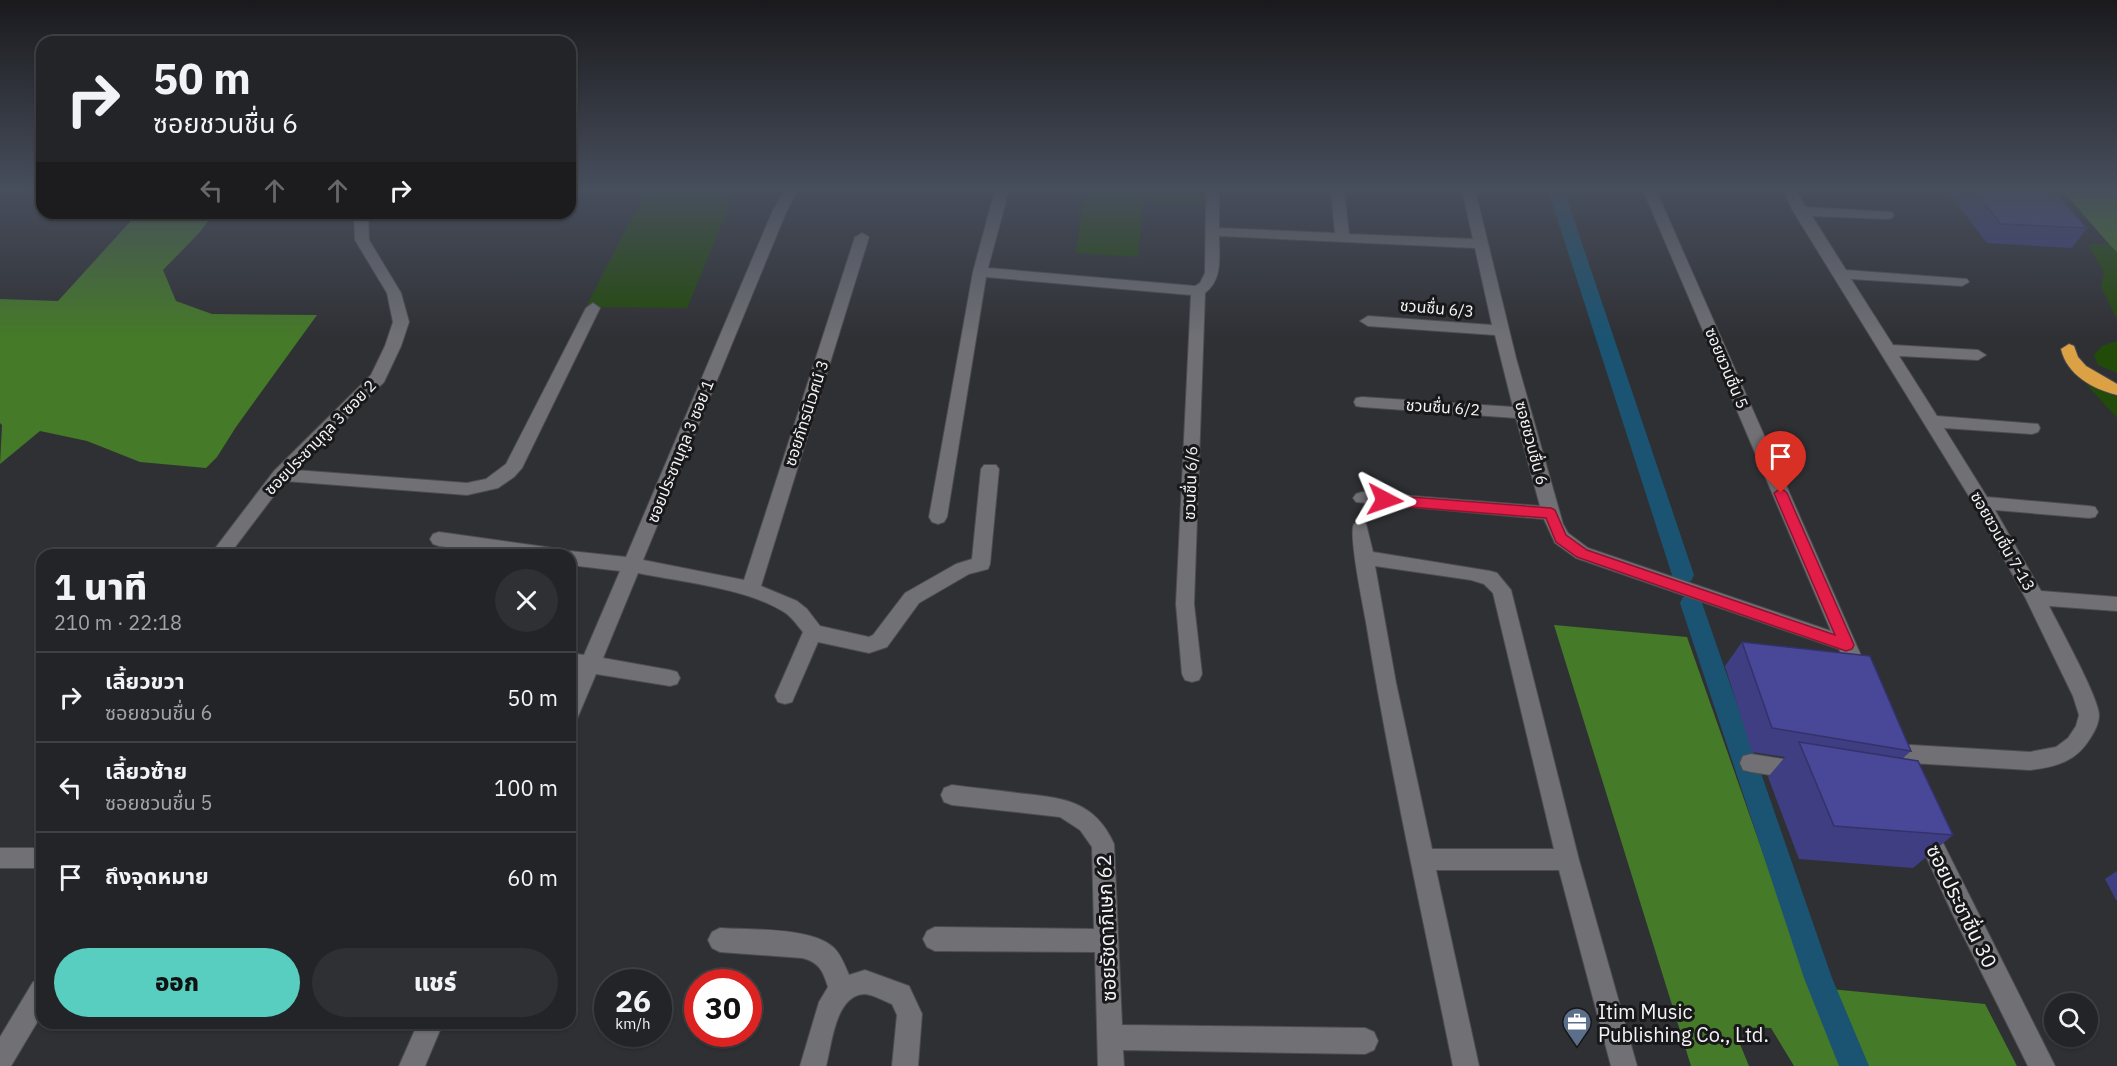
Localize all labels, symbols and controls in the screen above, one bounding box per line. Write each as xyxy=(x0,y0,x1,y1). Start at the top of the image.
text: 50 m xyxy=(153,51,251,106)
icon: right xyxy=(54,60,132,138)
text: ซอยชวนชื่น 6 xyxy=(153,105,298,140)
icon: left xyxy=(195,174,228,207)
icon: ahead xyxy=(258,174,291,207)
icon: ahead xyxy=(321,174,354,207)
icon: right xyxy=(384,174,417,207)
street label: ชวนชื่น 6/3 xyxy=(1399,294,1475,321)
street label: ซอยชวนชื่น 5 xyxy=(1701,324,1754,412)
street label: ซอยภัทรนิเวศน์ 3 xyxy=(779,357,833,469)
street label: ซอยประชานุกูล 3 ซอย 2 xyxy=(260,375,380,499)
street label: ซอยประชานุกูล 3 ซอย 1 xyxy=(642,377,718,525)
street label: ชวนชื่น 6/2 xyxy=(1405,393,1481,420)
street label: ซอยชวนชื่น 6 xyxy=(1511,399,1554,487)
pin xyxy=(1755,431,1806,493)
icon: arrive xyxy=(1764,440,1797,473)
street label: ชวนชื่น 6/6 xyxy=(1178,446,1201,520)
position arrow xyxy=(1353,468,1417,532)
street label: ซอยชวนชื่น 7-13 xyxy=(1966,487,2040,594)
text: 1 นาที xyxy=(54,563,147,610)
button: close xyxy=(495,569,558,632)
text: 210 m · 22:18 xyxy=(54,609,182,636)
text: เลี้ยวขวา xyxy=(105,666,185,695)
icon: right xyxy=(54,681,87,714)
text: 50 m xyxy=(507,683,558,712)
text: ซอยชวนชื่น 6 xyxy=(105,699,213,726)
text: เลี้ยวซ้าย xyxy=(105,756,187,785)
icon: left xyxy=(54,771,87,804)
text: 100 m xyxy=(494,773,558,802)
text: ซอยชวนชื่น 5 xyxy=(105,789,213,816)
street label: ซอยประชาชื่น 30 xyxy=(1920,840,2004,972)
street label: ซอยรัชดาภิเษก 62 xyxy=(1090,854,1122,1002)
icon: arrive xyxy=(54,861,87,894)
text: ถึงจุดหมาย xyxy=(105,861,209,890)
text: 60 m xyxy=(507,863,558,892)
button: ออก xyxy=(54,948,300,1017)
button: แชร์ xyxy=(312,948,558,1017)
speed limit sign: 30 xyxy=(684,969,762,1047)
text: 26 xyxy=(615,981,651,1020)
map controls xyxy=(2044,993,2098,1047)
button: search xyxy=(2044,993,2098,1047)
place label: Itim Music Publishing Co., Ltd. xyxy=(1598,998,1769,1048)
office icon: Itim Music Publishing Co., Ltd. xyxy=(1561,1006,1593,1048)
text: km/h xyxy=(615,1014,651,1033)

